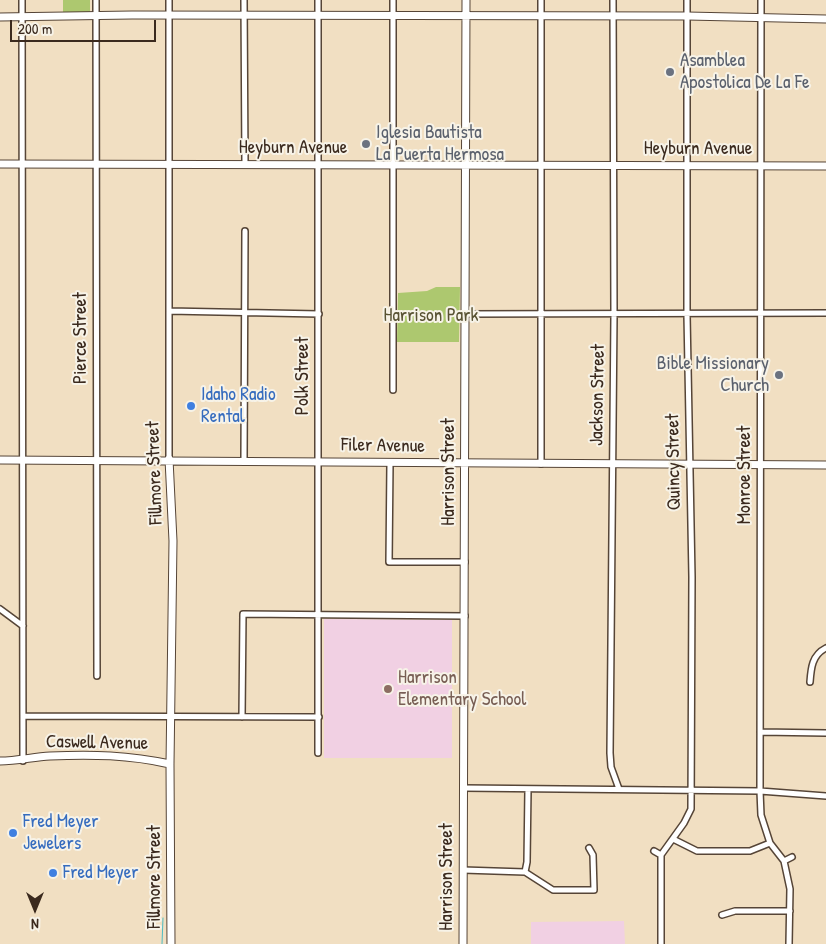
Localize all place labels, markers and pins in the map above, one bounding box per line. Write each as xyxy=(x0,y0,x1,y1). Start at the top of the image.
place label: Asamblea Apostolica De La Fe xyxy=(680,50,810,94)
marker: Asamblea Apostolica De La Fe xyxy=(664,66,676,78)
place label: Iglesia Bautista La Puerta Hermosa xyxy=(376,122,504,166)
marker: Iglesia Bautista La Puerta Hermosa xyxy=(360,138,372,150)
place label: Bible Missionary Church xyxy=(657,353,769,397)
marker: Bible Missionary Church xyxy=(773,369,785,381)
place label: Idaho Radio Rental xyxy=(201,384,276,428)
marker: Idaho Radio Rental xyxy=(185,400,197,412)
place label: Harrison Elementary School xyxy=(398,667,526,711)
marker: Harrison Elementary School xyxy=(382,683,394,695)
place label: Fred Meyer Jewelers xyxy=(23,811,99,855)
marker: Fred Meyer Jewelers xyxy=(7,827,19,839)
place label: Fred Meyer xyxy=(63,862,139,884)
marker: Fred Meyer xyxy=(47,867,59,879)

